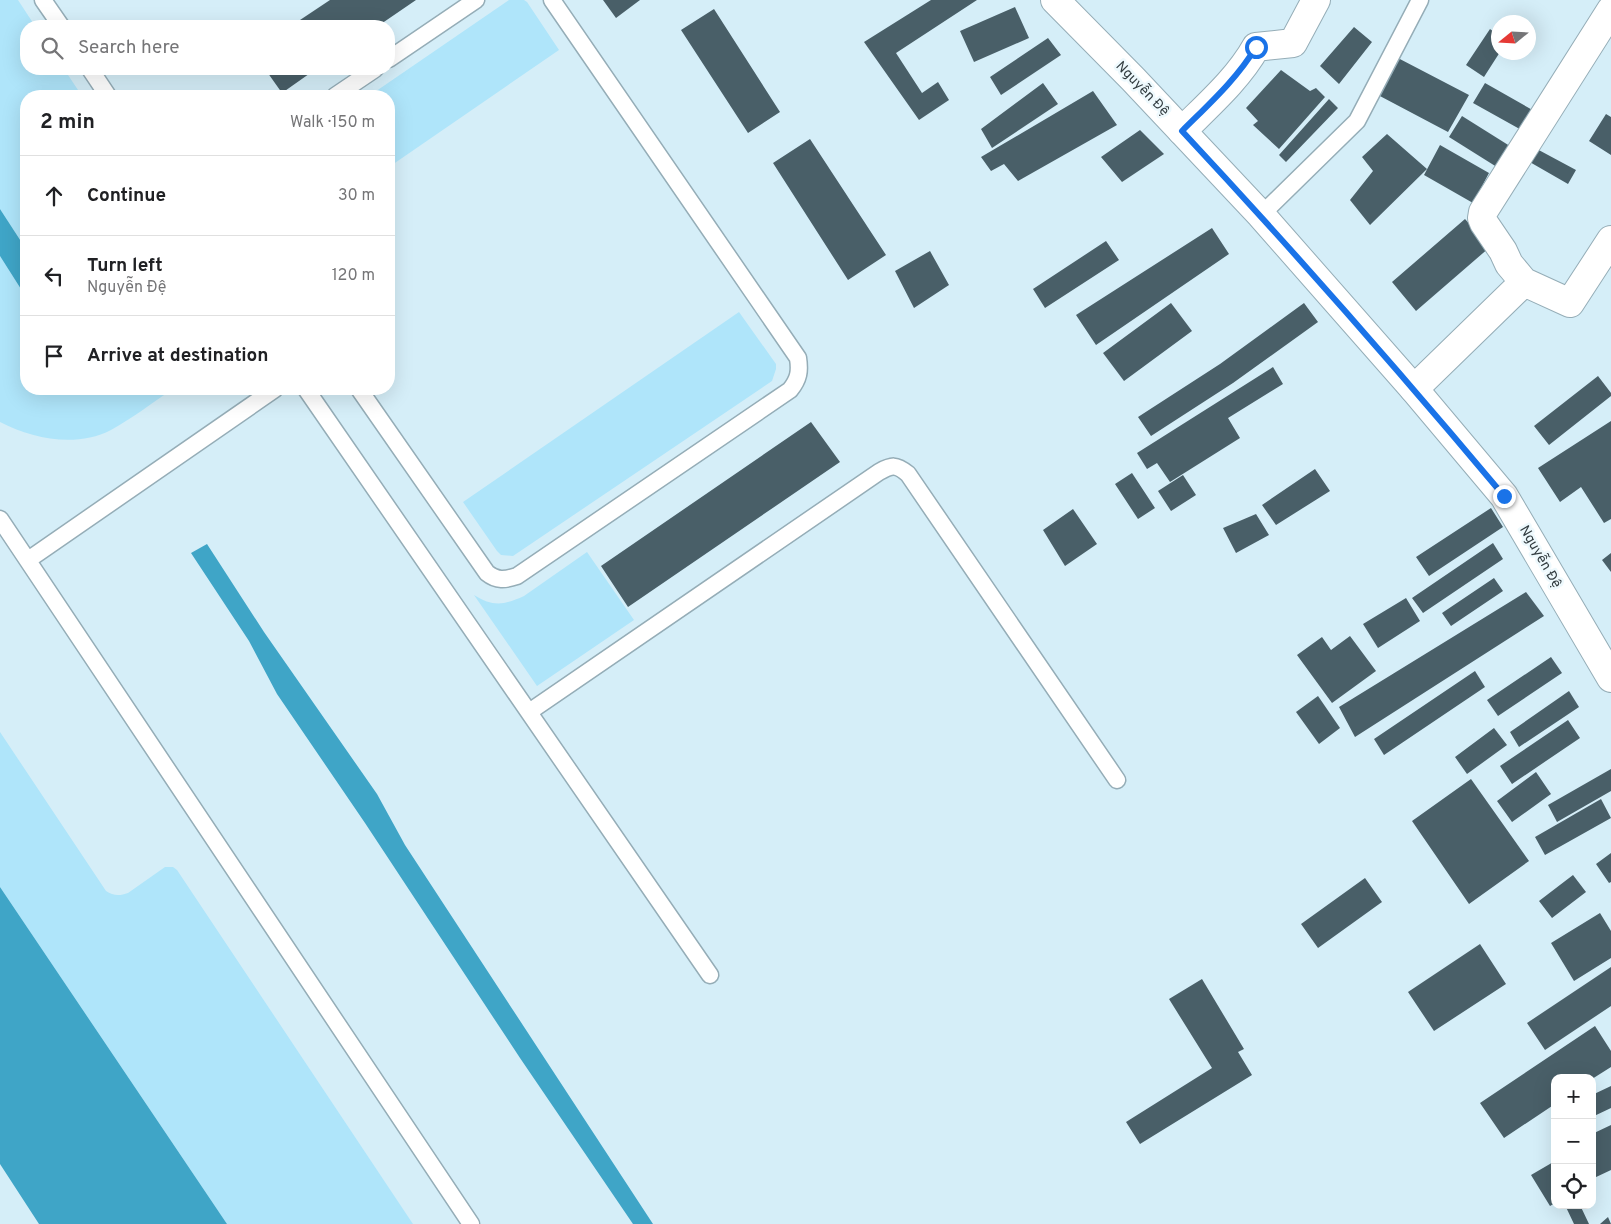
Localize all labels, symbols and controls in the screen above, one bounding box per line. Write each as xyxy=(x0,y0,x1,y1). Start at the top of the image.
north arrow xyxy=(1491,15,1536,60)
search box xyxy=(20,20,395,75)
icon: search xyxy=(38,34,66,62)
text: Search here xyxy=(78,36,180,60)
route start xyxy=(1245,36,1268,59)
street label: Nguyễn Đệ xyxy=(1112,57,1173,120)
text: 2 min xyxy=(40,109,95,136)
text: Walk · 150 m xyxy=(290,113,375,133)
icon: ahead xyxy=(40,182,68,210)
text: Continue xyxy=(87,184,166,208)
text: 30 m xyxy=(338,186,375,206)
text: Turn left xyxy=(87,254,163,278)
icon: left xyxy=(40,262,68,290)
text: 120 m xyxy=(332,266,375,286)
text: Nguyễn Đệ xyxy=(87,278,166,298)
icon: arrive xyxy=(40,342,68,370)
text: Arrive at destination xyxy=(87,344,268,368)
route end xyxy=(1493,485,1516,508)
street label: Nguyễn Đệ xyxy=(1515,522,1566,591)
map controls xyxy=(1551,1074,1596,1209)
button: + xyxy=(1551,1074,1596,1119)
button: − xyxy=(1551,1119,1596,1164)
button: locate xyxy=(1551,1164,1596,1209)

